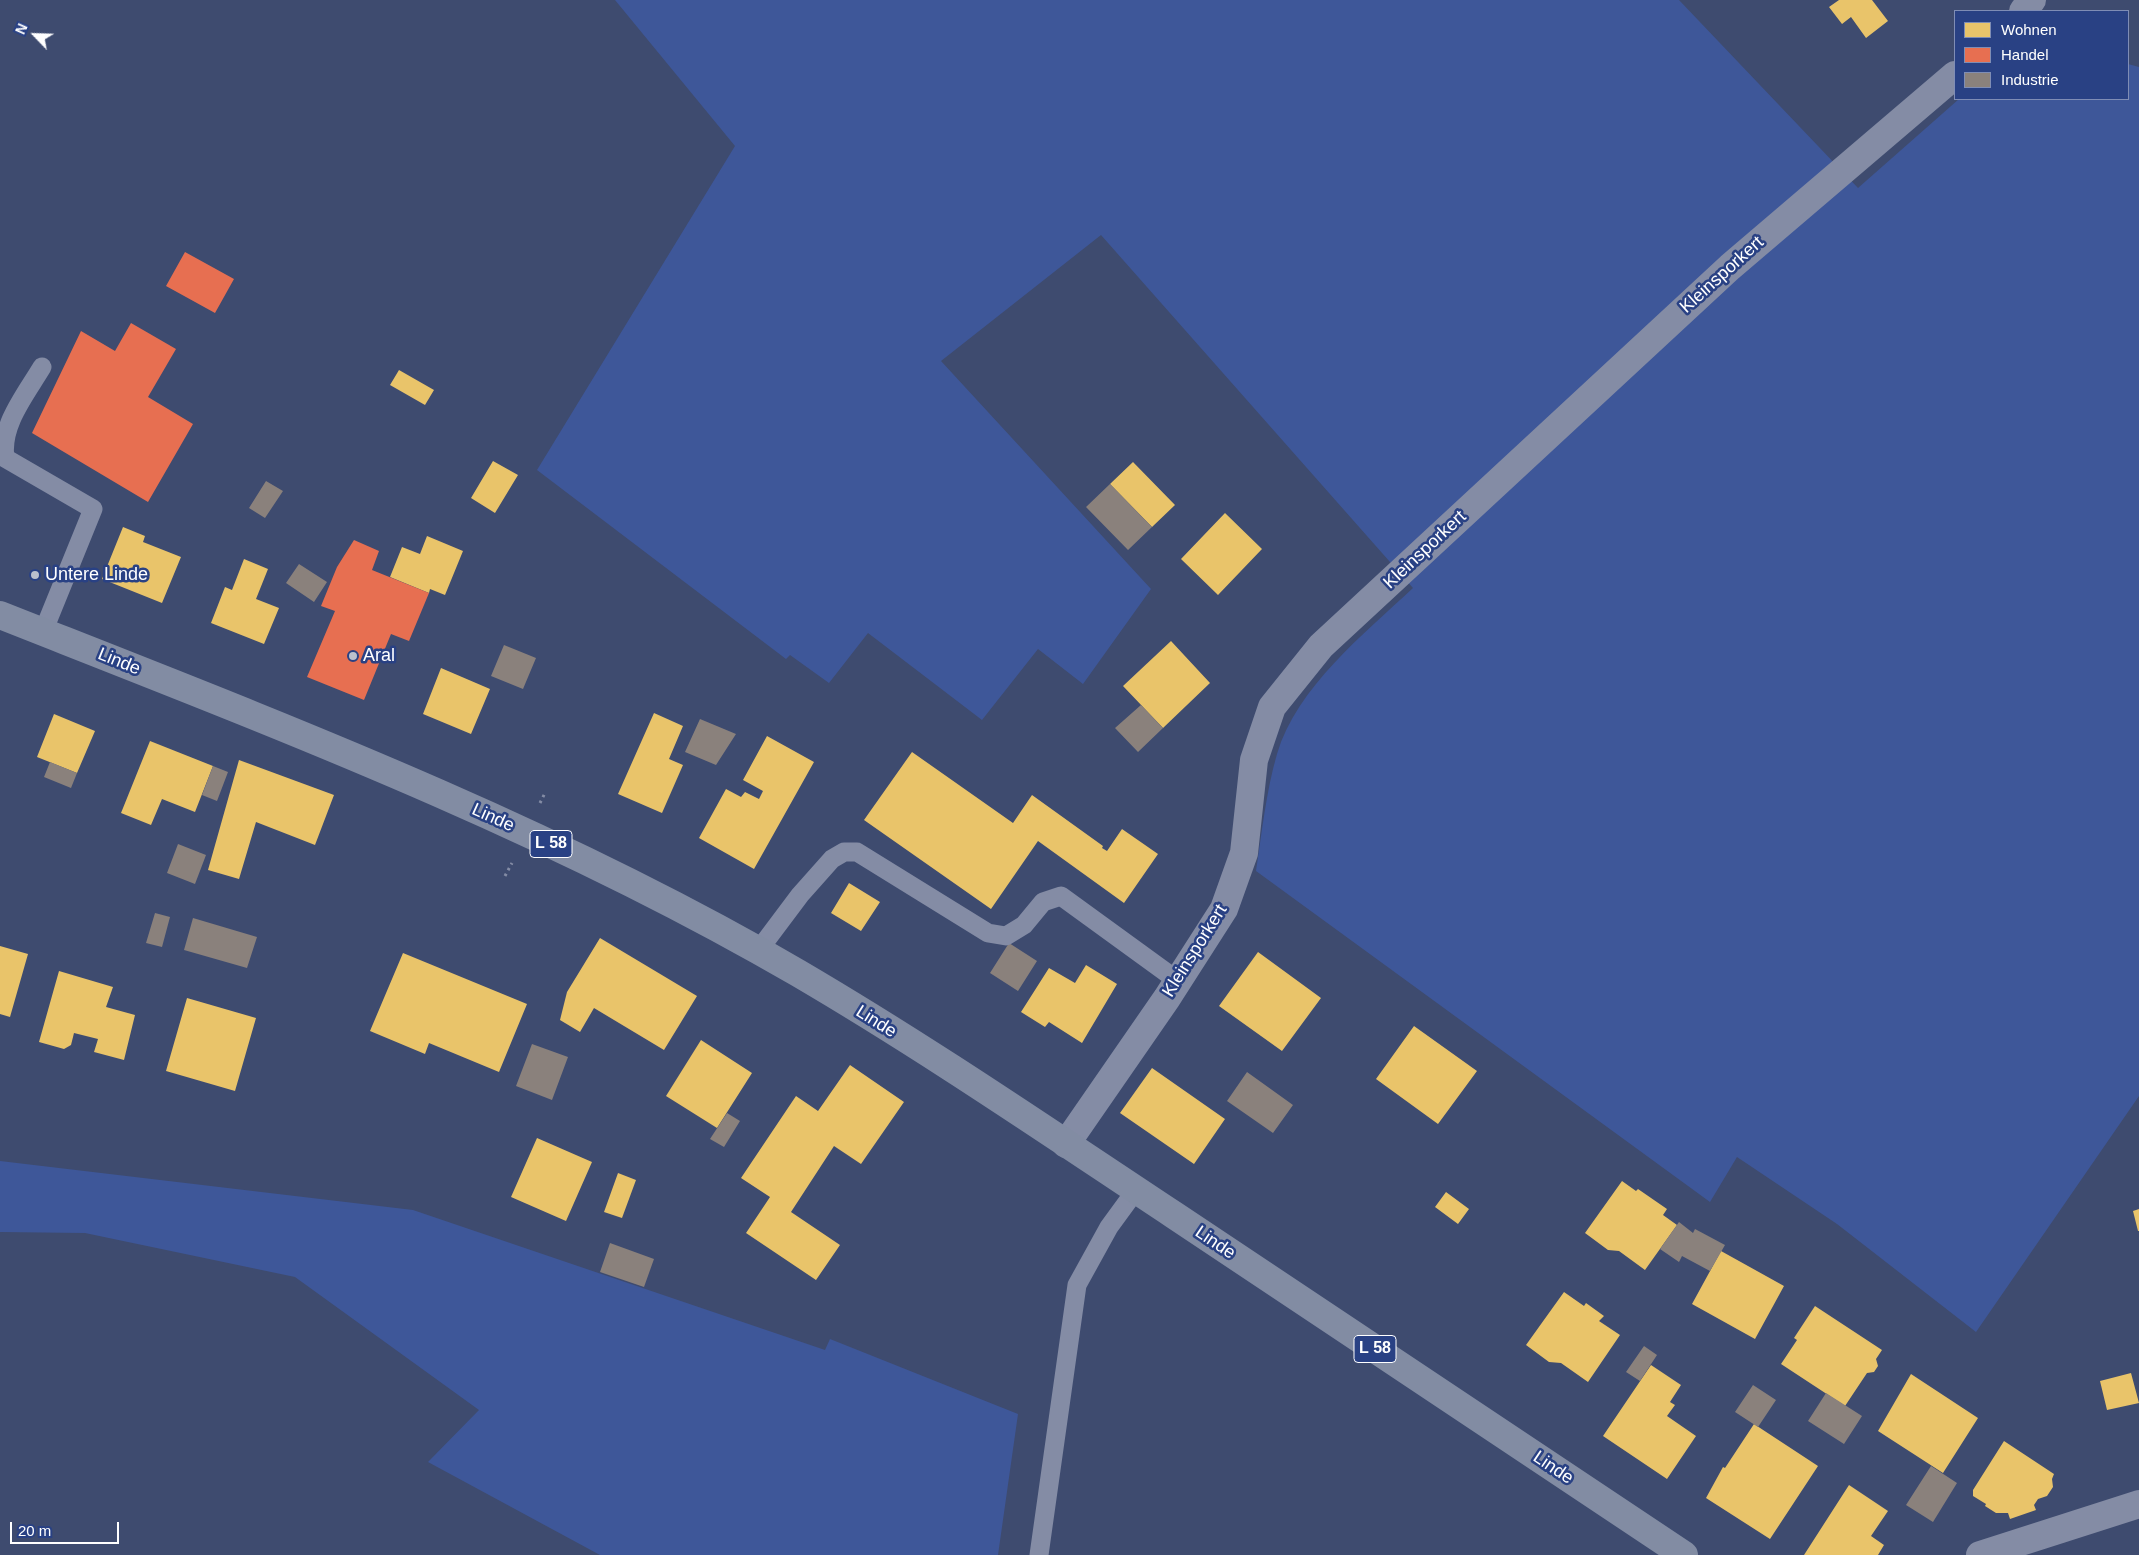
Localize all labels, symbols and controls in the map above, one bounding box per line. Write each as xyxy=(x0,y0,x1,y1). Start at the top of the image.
north arrow xyxy=(10,10,60,60)
legend xyxy=(1954,10,2129,100)
text: N xyxy=(12,21,31,37)
text: Wohnen xyxy=(2001,21,2057,38)
text: Handel xyxy=(2001,46,2049,63)
text: Industrie xyxy=(2001,71,2059,88)
street label: Kleinsporkert xyxy=(1676,232,1768,318)
street label: Kleinsporkert xyxy=(1379,506,1471,594)
place label: Untere Linde xyxy=(45,564,148,586)
marker: Untere Linde xyxy=(29,569,41,581)
street label: Linde xyxy=(95,644,143,680)
place label: Aral xyxy=(363,645,395,667)
marker: Aral xyxy=(347,650,359,662)
street label: Linde xyxy=(468,799,518,837)
road number: L 58 xyxy=(530,831,572,858)
street label: Kleinsporkert xyxy=(1158,901,1232,1001)
street label: Linde xyxy=(852,1001,900,1043)
street label: Linde xyxy=(1191,1222,1239,1264)
road number: L 58 xyxy=(1354,1336,1396,1362)
street label: Linde xyxy=(1529,1447,1577,1489)
scale bar xyxy=(12,1512,121,1544)
text: 20 m xyxy=(18,1522,51,1539)

